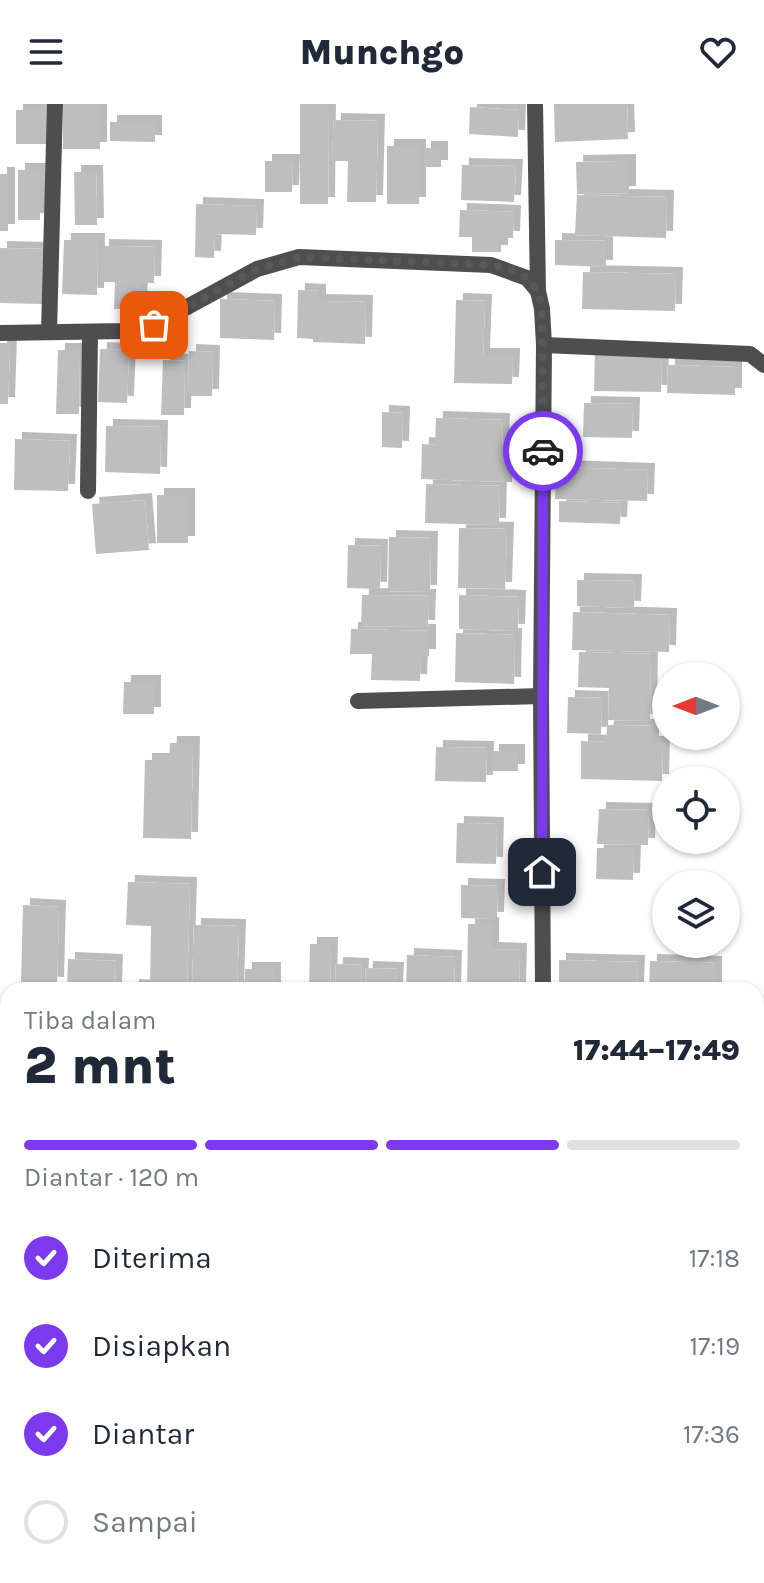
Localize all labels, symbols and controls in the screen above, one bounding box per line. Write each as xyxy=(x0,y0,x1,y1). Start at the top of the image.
icon: menu xyxy=(24,30,68,74)
icon: heart xyxy=(696,30,740,74)
text: Munchgo xyxy=(300,31,464,73)
pin xyxy=(120,291,188,359)
icon: bag xyxy=(132,303,176,347)
courier xyxy=(503,411,583,491)
icon: car xyxy=(521,429,565,473)
north arrow xyxy=(652,662,740,750)
map controls xyxy=(652,662,740,958)
button: locate xyxy=(652,766,740,854)
pin xyxy=(508,838,576,906)
icon: home xyxy=(520,850,564,894)
button: layers xyxy=(652,870,740,958)
text: Tiba dalam xyxy=(24,1005,156,1036)
text: 17:44–17:49 xyxy=(573,1032,740,1068)
text: 2 mnt xyxy=(24,1035,176,1096)
text: Diantar · 120 m xyxy=(24,1162,199,1193)
icon: check xyxy=(24,1236,68,1280)
text: Diterima xyxy=(92,1240,212,1276)
text: 17:18 xyxy=(689,1243,740,1274)
icon: check xyxy=(24,1324,68,1368)
text: Disiapkan xyxy=(92,1328,231,1364)
text: 17:19 xyxy=(690,1331,740,1362)
icon: check xyxy=(24,1412,68,1456)
text: Diantar xyxy=(92,1416,194,1452)
text: 17:36 xyxy=(683,1419,740,1450)
text: Sampai xyxy=(92,1504,198,1540)

